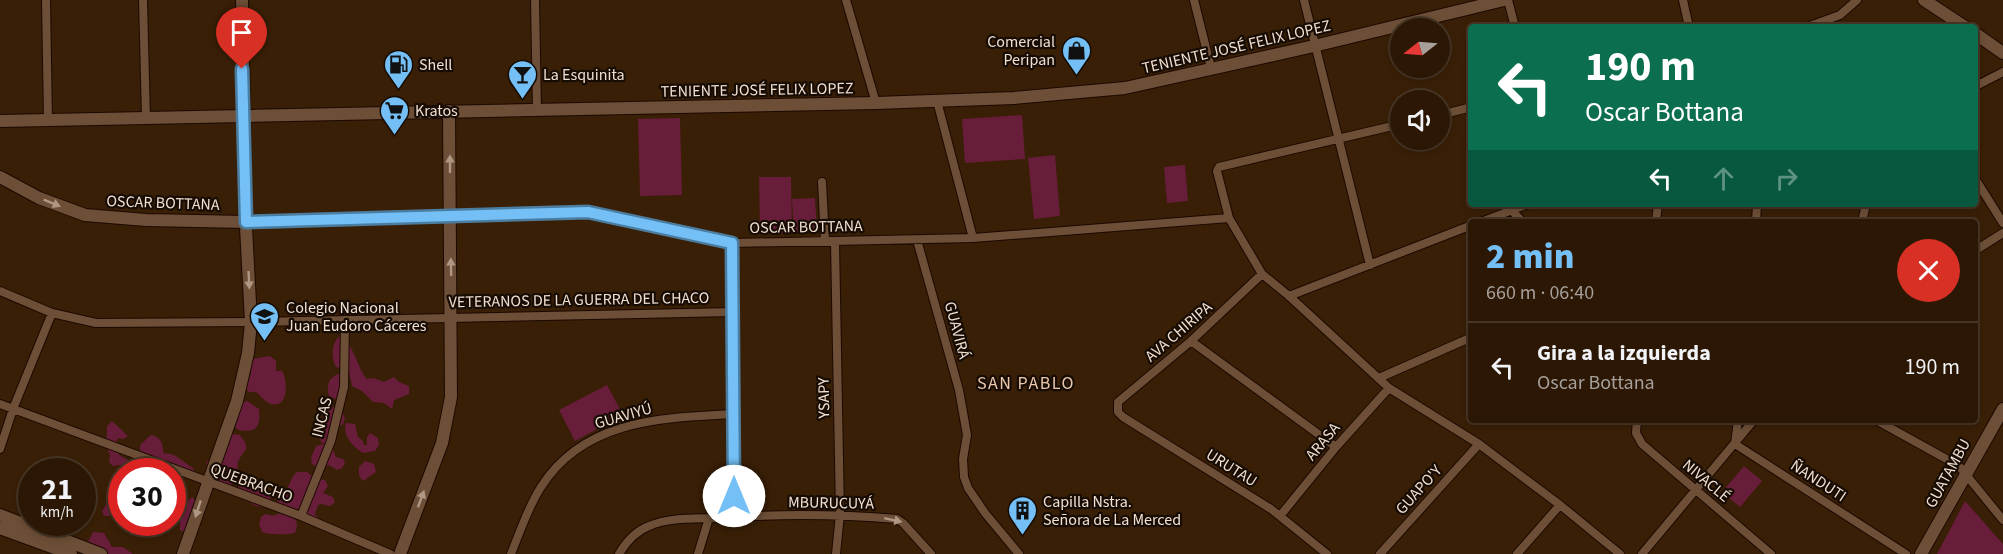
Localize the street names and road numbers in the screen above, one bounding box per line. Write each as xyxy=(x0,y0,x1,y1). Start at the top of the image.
street label: TENIENTE JOSÉ FELIX LOPEZ xyxy=(1140,15,1333,79)
street label: TENIENTE JOSÉ FELIX LOPEZ xyxy=(660,77,854,103)
street label: OSCAR BOTTANA xyxy=(106,190,220,216)
street label: OSCAR BOTTANA xyxy=(749,215,863,239)
street label: VETERANOS DE LA GUERRA DEL CHACO xyxy=(449,287,710,313)
street label: AVA CHIRIPA xyxy=(1140,296,1217,367)
street label: GUAVIRÁ xyxy=(939,299,975,362)
street label: YSAPY xyxy=(813,377,835,420)
street label: INCAS xyxy=(306,395,338,440)
street label: GUAVIYÚ xyxy=(592,397,654,435)
street label: ARASA xyxy=(1300,418,1345,465)
street label: GUATAMBU xyxy=(1920,435,1976,512)
street label: URUTAU xyxy=(1202,444,1261,492)
street label: NIVACLÉ xyxy=(1678,454,1735,507)
street label: ÑANDUTI xyxy=(1786,455,1851,507)
street label: QUEBRACHO xyxy=(207,458,296,508)
street label: GUAPO'Y xyxy=(1391,460,1447,519)
street label: MBURUCUYÁ xyxy=(788,491,874,515)

